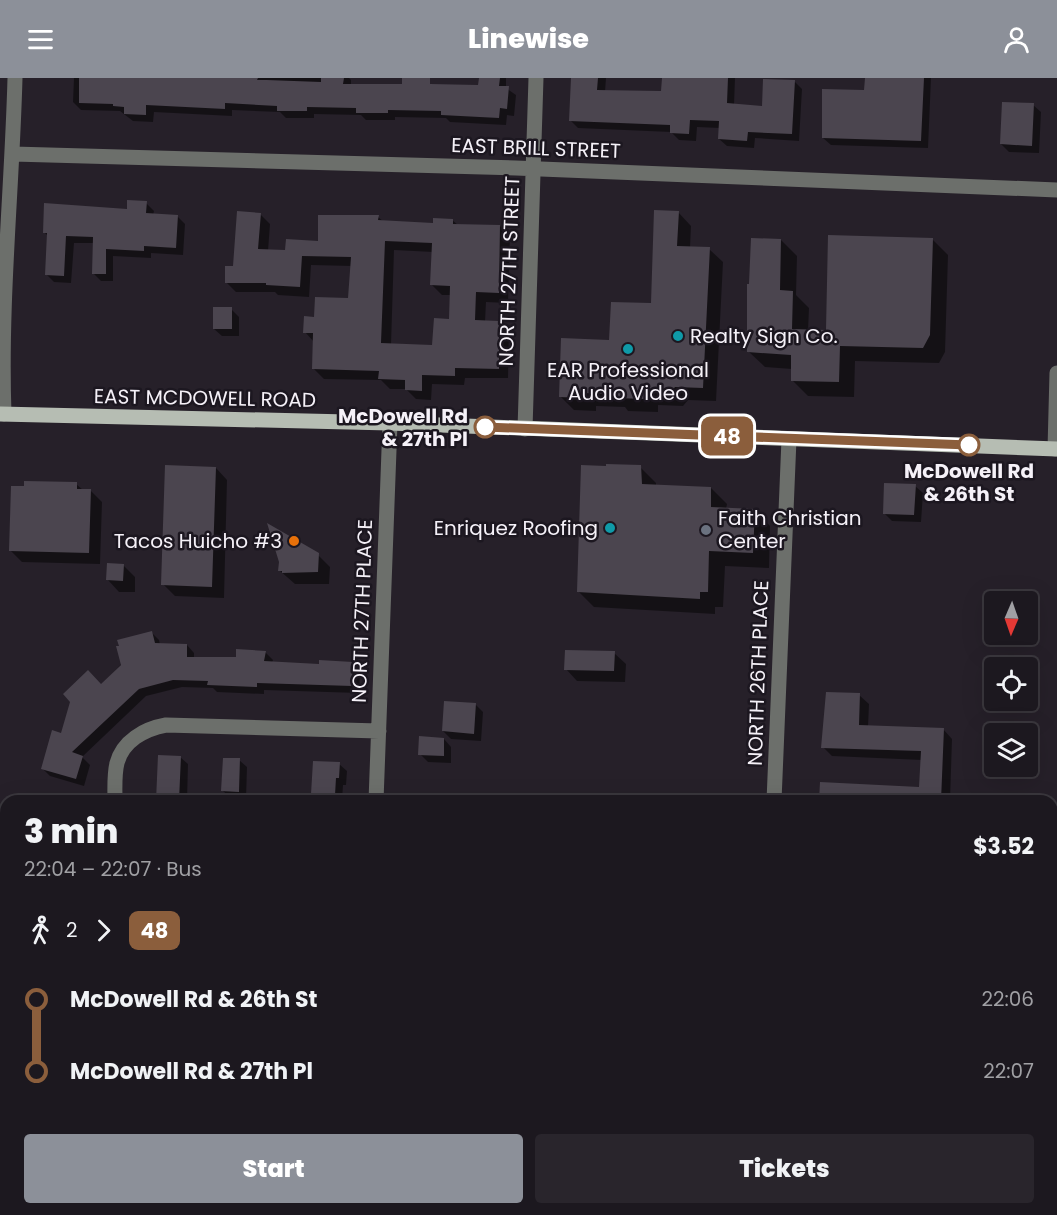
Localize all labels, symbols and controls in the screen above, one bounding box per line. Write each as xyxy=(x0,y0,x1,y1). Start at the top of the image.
text: Linewise xyxy=(468,20,589,57)
icon: menu xyxy=(24,23,57,56)
icon: person xyxy=(1000,23,1033,56)
street label: EAST BRILL STREET xyxy=(451,131,621,165)
street label: NORTH 27TH STREET xyxy=(492,175,526,367)
place label: Realty Sign Co. xyxy=(690,322,838,350)
marker: Realty Sign Co. xyxy=(671,329,685,343)
marker: EAR Professional Audio Video xyxy=(621,342,635,356)
place label: EAR Professional Audio Video xyxy=(547,356,709,407)
street label: EAST MCDOWELL ROAD xyxy=(94,382,316,414)
place label: McDowell Rd & 27th Pl xyxy=(338,402,468,453)
marker: McDowell Rd & 27th Pl xyxy=(474,416,496,438)
line badge: 48 xyxy=(700,416,754,456)
text: 48 xyxy=(713,422,741,451)
marker: McDowell Rd & 26th St xyxy=(958,434,980,456)
place label: McDowell Rd & 26th St xyxy=(904,457,1034,508)
place label: Faith Christian Center xyxy=(718,504,862,555)
place label: Enriquez Roofing xyxy=(434,514,598,542)
street label: NORTH 27TH PLACE xyxy=(345,519,379,703)
marker: Enriquez Roofing xyxy=(603,521,617,535)
marker: Faith Christian Center xyxy=(699,523,713,537)
place label: Tacos Huicho #3 xyxy=(114,527,282,555)
marker: Tacos Huicho #3 xyxy=(287,534,301,548)
street label: NORTH 26TH PLACE xyxy=(741,580,775,766)
north arrow xyxy=(984,591,1038,645)
map controls xyxy=(984,591,1038,777)
button: locate xyxy=(984,657,1038,711)
button: layers xyxy=(984,723,1038,777)
text: 3 min xyxy=(24,808,118,855)
text: $3.52 xyxy=(973,831,1034,862)
text: 22:04 – 22:07 · Bus xyxy=(24,855,202,883)
icon: walk xyxy=(24,914,57,947)
icon: forward xyxy=(87,914,120,947)
text: 2 xyxy=(66,916,78,944)
text: 48 xyxy=(141,916,168,945)
text: McDowell Rd & 26th St xyxy=(70,984,317,1015)
text: 22:06 xyxy=(981,985,1034,1013)
text: McDowell Rd & 27th Pl xyxy=(70,1056,313,1087)
text: 22:07 xyxy=(983,1057,1034,1085)
button: Start xyxy=(24,1134,523,1203)
button: Tickets xyxy=(535,1134,1034,1203)

